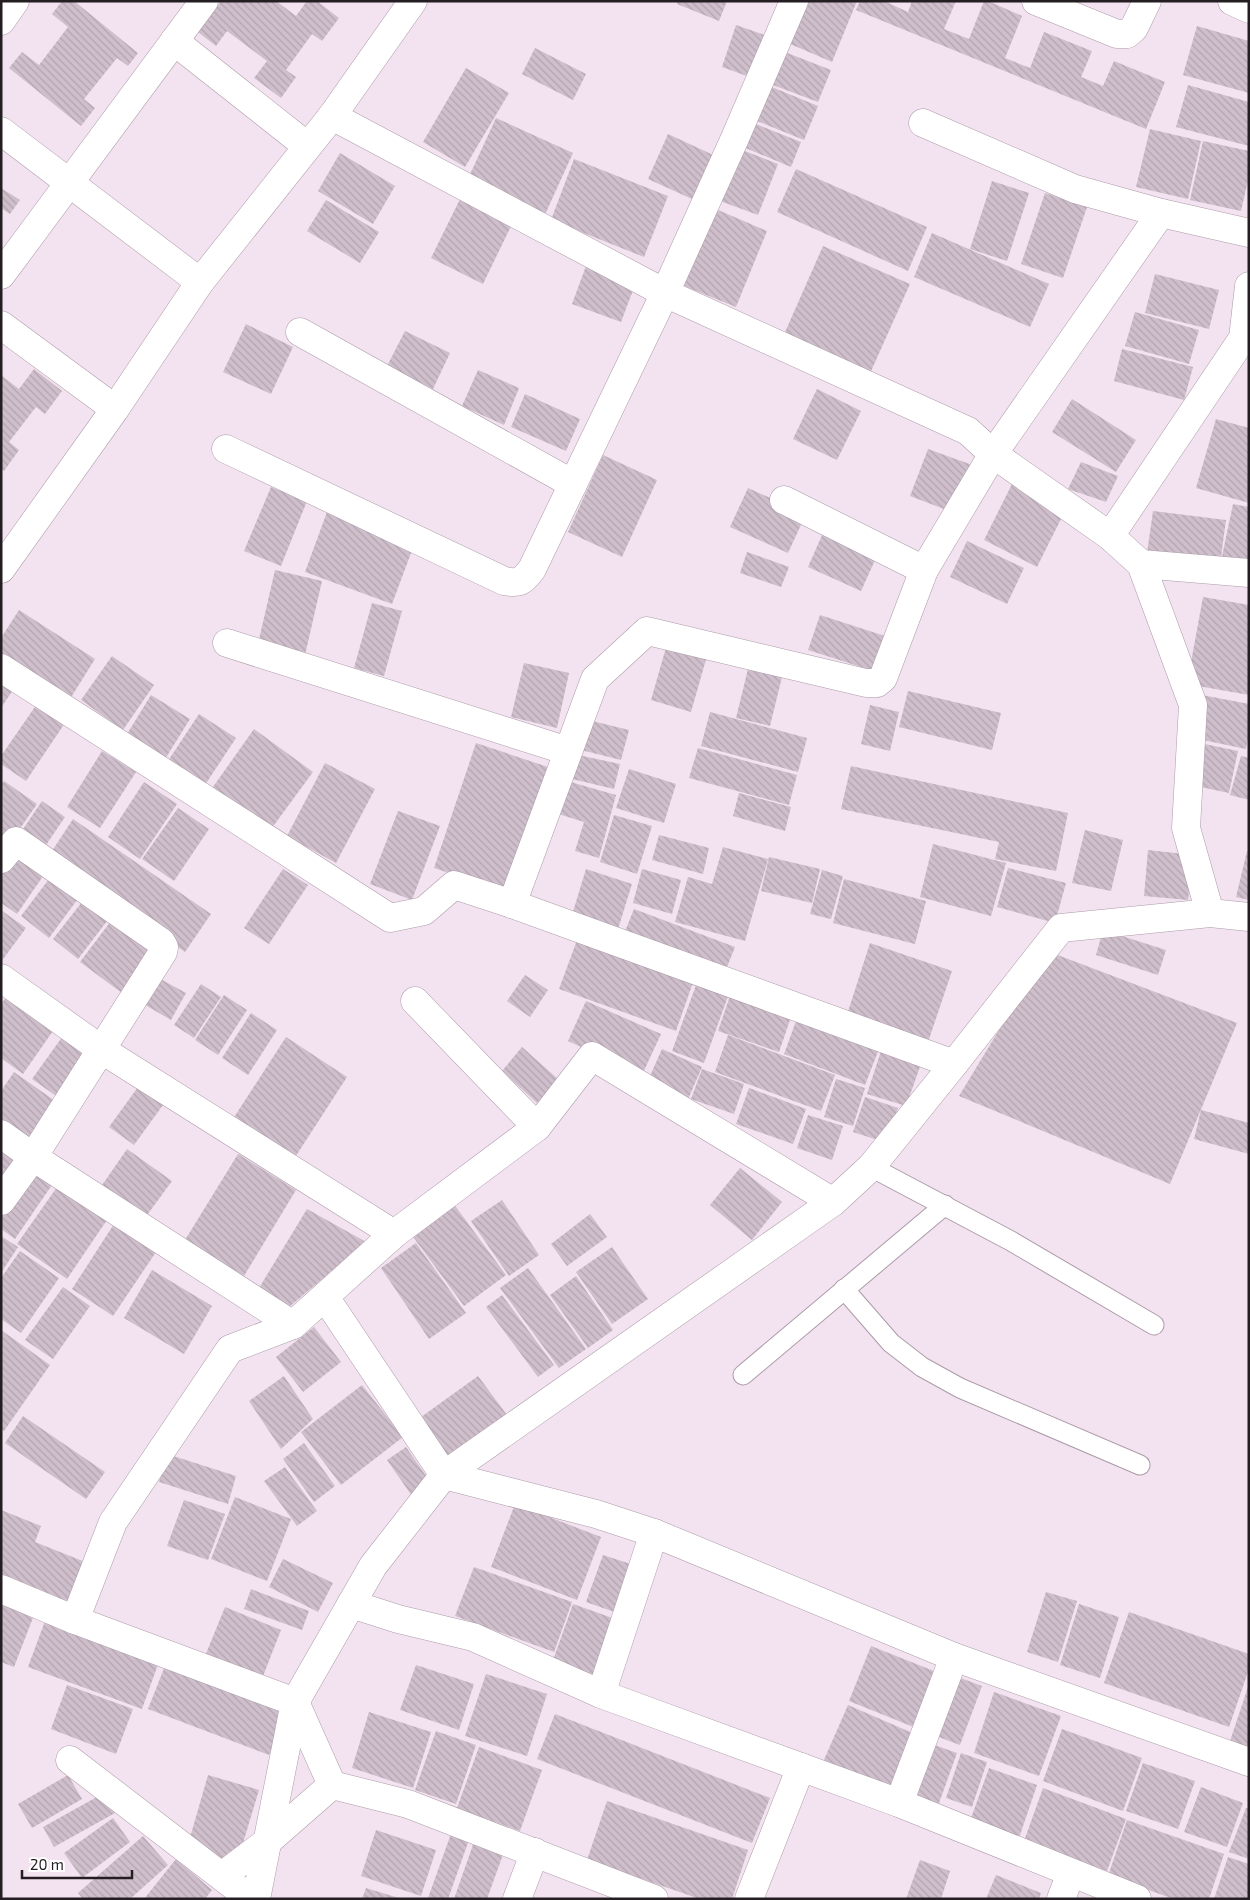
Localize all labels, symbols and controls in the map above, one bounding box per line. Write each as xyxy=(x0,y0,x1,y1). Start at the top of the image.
scale bar xyxy=(22,1848,132,1880)
text: 20 m xyxy=(30,1855,64,1873)

